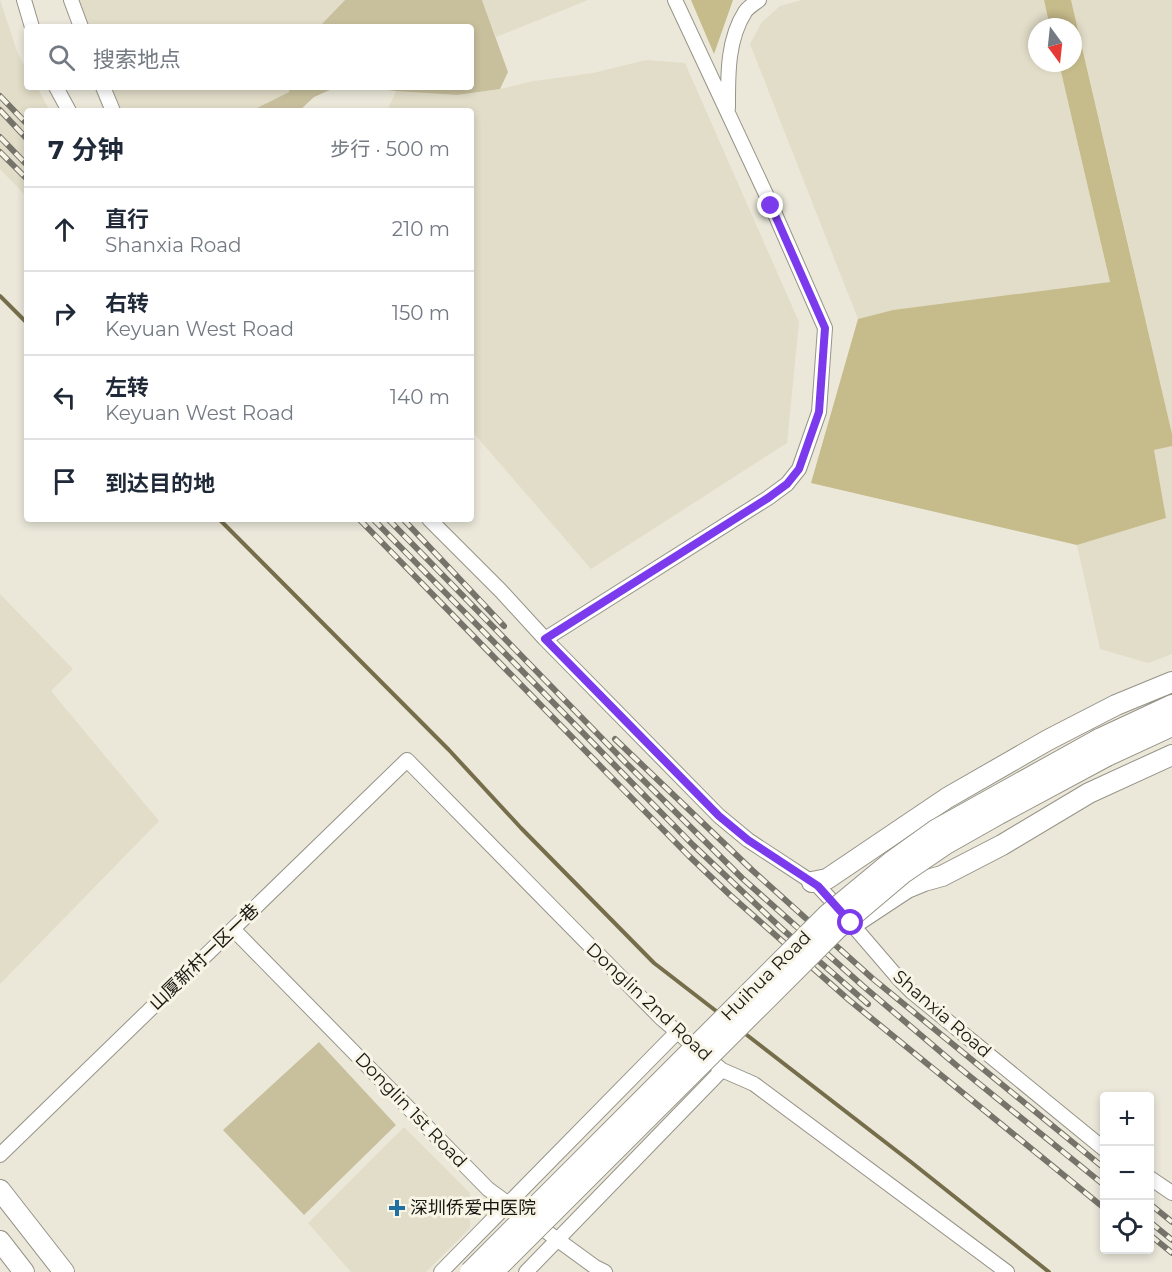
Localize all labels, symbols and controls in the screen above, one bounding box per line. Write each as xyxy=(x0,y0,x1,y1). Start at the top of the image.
north arrow xyxy=(1028,18,1082,72)
search box xyxy=(24,24,474,90)
icon: search xyxy=(45,41,78,74)
text: 搜索地点 xyxy=(93,46,181,73)
text: 7 分钟 xyxy=(48,134,123,166)
text: 步行 · 500 m xyxy=(330,137,450,161)
route end xyxy=(757,192,783,218)
text: 直行 xyxy=(105,206,149,233)
icon: ahead xyxy=(48,213,81,246)
text: 210 m xyxy=(392,217,450,241)
text: Shanxia Road xyxy=(105,233,242,257)
text: 右转 xyxy=(105,290,149,317)
icon: right xyxy=(48,297,81,330)
text: 150 m xyxy=(392,301,450,325)
text: Keyuan West Road xyxy=(105,317,294,341)
text: 左转 xyxy=(105,374,149,401)
icon: left xyxy=(48,381,81,414)
text: 140 m xyxy=(390,385,450,409)
text: Keyuan West Road xyxy=(105,401,294,425)
icon: arrive xyxy=(48,465,81,498)
text: 到达目的地 xyxy=(105,470,215,497)
street label: 山厦新村一区一巷 xyxy=(145,899,263,1015)
route start xyxy=(837,909,863,935)
street label: Huihua Road xyxy=(716,926,816,1026)
street label: Donglin 2nd Road xyxy=(582,938,716,1066)
street label: Shanxia Road xyxy=(888,965,996,1063)
street label: Donglin 1st Road xyxy=(350,1048,472,1172)
map controls xyxy=(1100,1092,1154,1254)
button: + xyxy=(1100,1092,1154,1146)
button: − xyxy=(1100,1146,1154,1200)
place label: 深圳侨爱中医院 xyxy=(410,1197,536,1219)
marker: 深圳侨爱中医院 xyxy=(388,1199,406,1217)
button: locate xyxy=(1100,1200,1154,1254)

